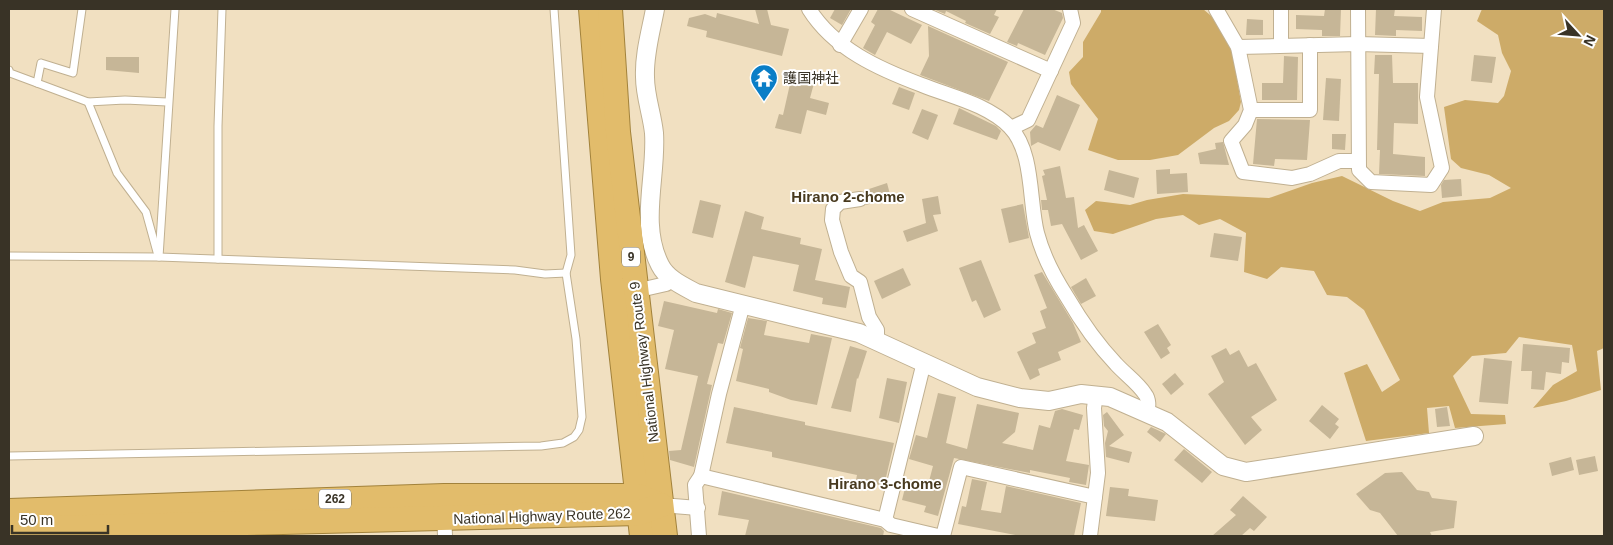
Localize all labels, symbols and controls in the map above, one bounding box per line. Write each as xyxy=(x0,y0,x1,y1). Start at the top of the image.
north arrow xyxy=(1553,10,1603,60)
text: N xyxy=(1580,33,1599,49)
temple icon: 護国神社 xyxy=(749,63,779,102)
place label: 護国神社 xyxy=(783,70,839,86)
district label: Hirano 2-chome xyxy=(791,188,905,205)
road number: 9 xyxy=(622,248,640,266)
street label: National Highway Route 9 xyxy=(626,280,662,443)
district label: Hirano 3-chome xyxy=(828,475,942,492)
road number: 262 xyxy=(319,489,351,508)
scale bar xyxy=(12,502,109,534)
street label: National Highway Route 262 xyxy=(453,505,631,527)
text: 50 m xyxy=(20,511,53,528)

